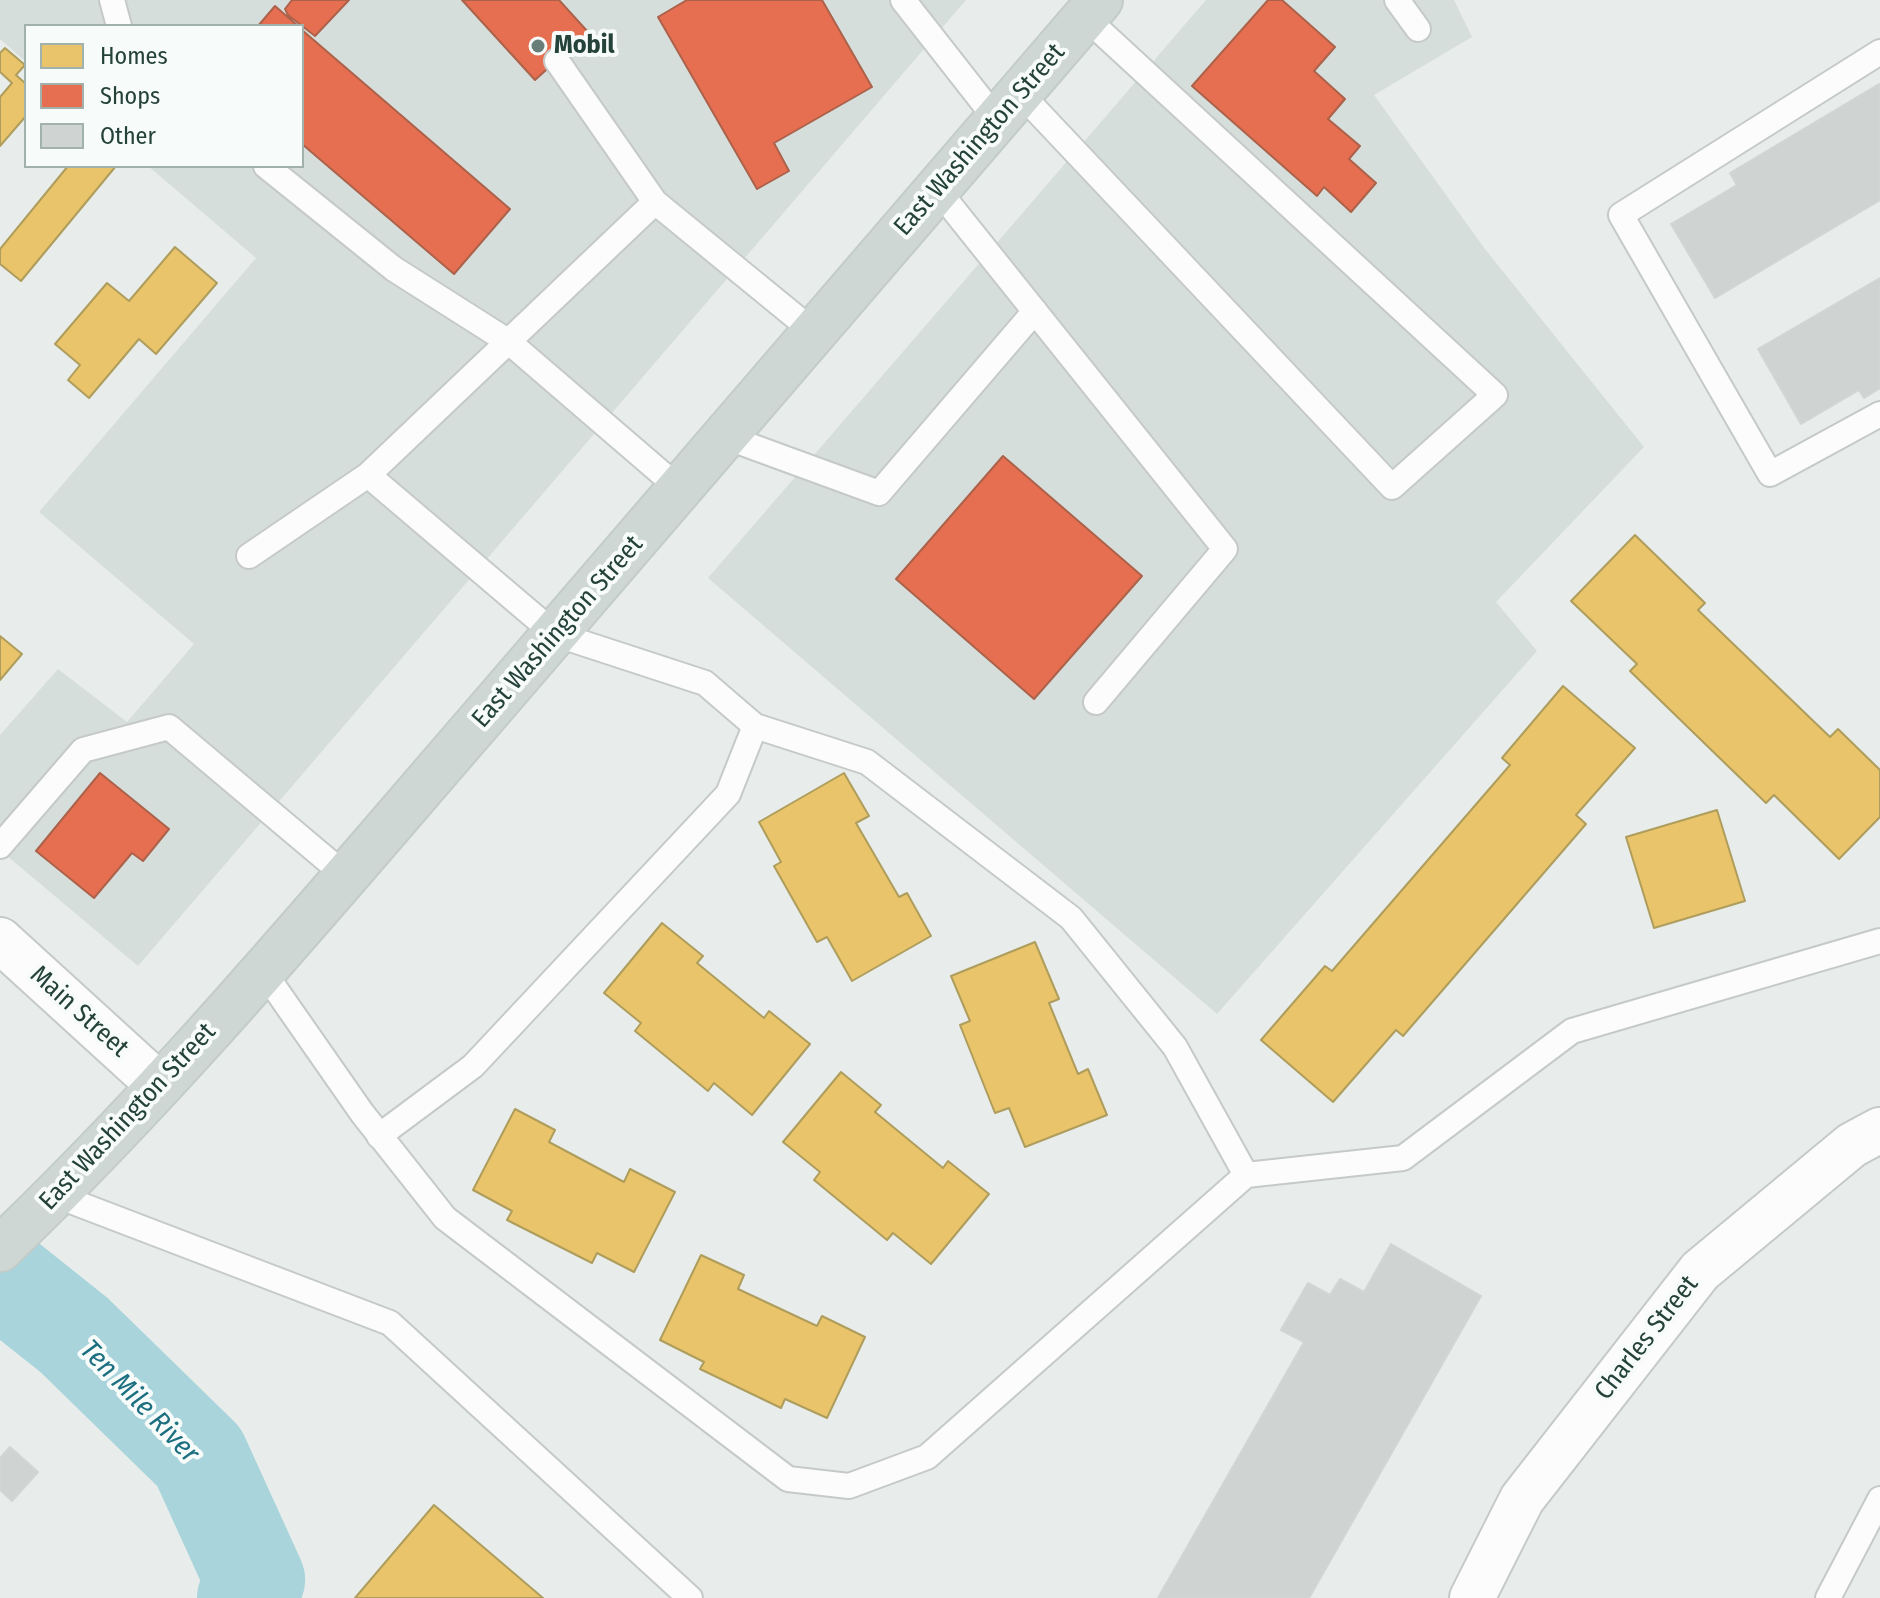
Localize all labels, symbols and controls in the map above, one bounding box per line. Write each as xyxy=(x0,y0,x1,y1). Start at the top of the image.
legend xyxy=(24,24,304,168)
place label: Mobil xyxy=(554,30,615,62)
marker: Mobil xyxy=(529,37,547,55)
street label: East Washington Street xyxy=(888,38,1072,242)
text: Homes xyxy=(100,42,168,70)
text: Shops xyxy=(100,82,160,110)
text: Other xyxy=(100,122,156,150)
street label: East Washington Street xyxy=(466,530,650,734)
street label: Main Street xyxy=(23,960,135,1064)
street label: East Washington Street xyxy=(33,1017,223,1217)
street label: Charles Street xyxy=(1589,1270,1705,1406)
water label: Ten Mile River xyxy=(72,1334,206,1470)

